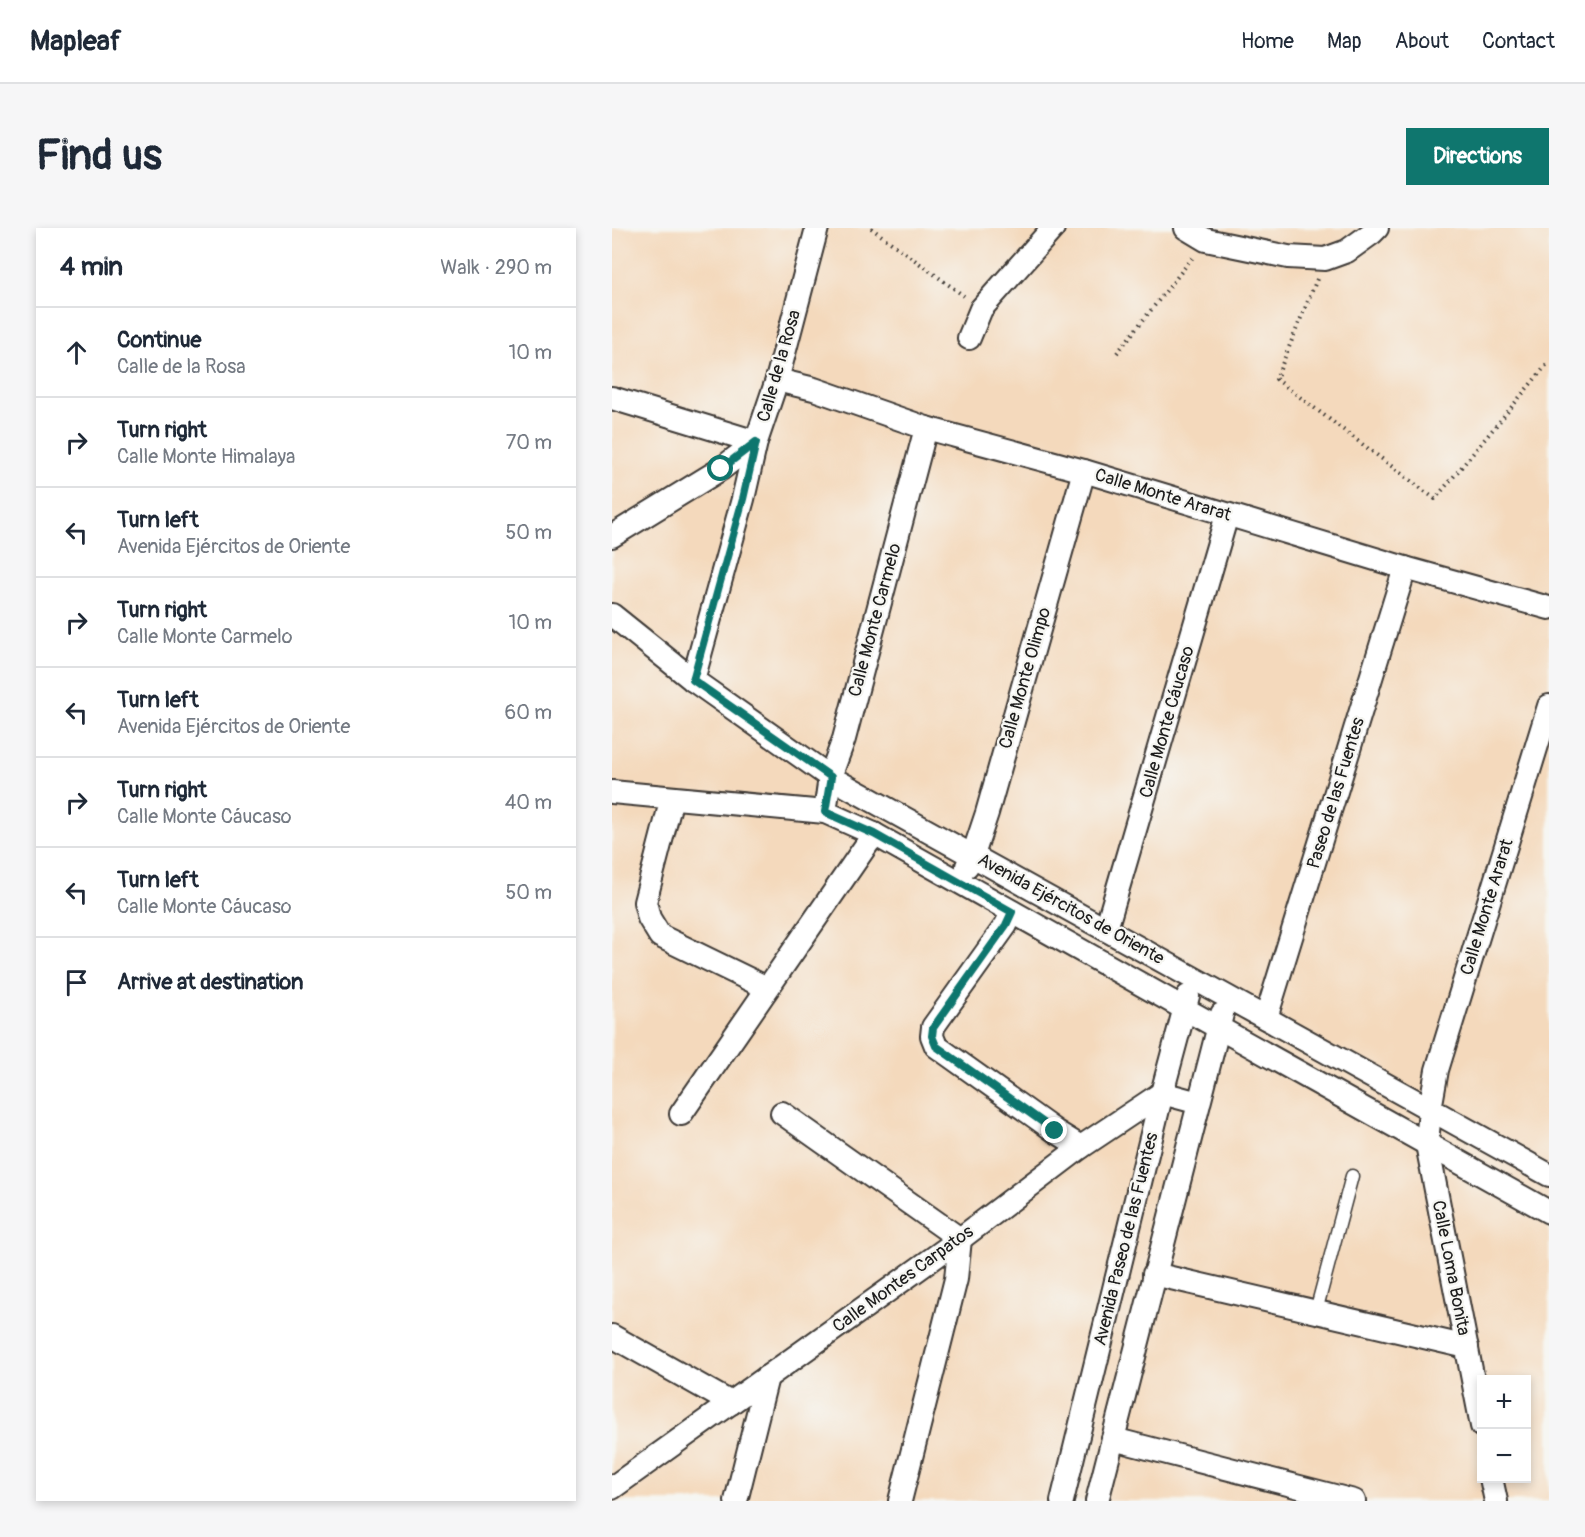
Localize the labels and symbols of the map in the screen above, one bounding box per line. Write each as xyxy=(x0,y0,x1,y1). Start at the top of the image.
street label: Calle de la Rosa xyxy=(752,307,806,425)
route start xyxy=(707,455,733,481)
street label: Calle Monte Ararat xyxy=(1092,463,1235,527)
street label: Calle Monte Carmelo xyxy=(843,540,907,699)
street label: Calle Monte Olimpo xyxy=(994,604,1056,751)
street label: Calle Monte Cáucaso xyxy=(1134,643,1200,801)
street label: Paseo de las Fuentes xyxy=(1302,715,1370,871)
street label: Calle Monte Ararat xyxy=(1455,835,1519,978)
street label: Avenida Ejércitos de Oriente xyxy=(974,848,1168,970)
route end xyxy=(1041,1117,1067,1143)
street label: Avenida Paseo de las Fuentes xyxy=(1088,1130,1164,1348)
street label: Calle Loma Bonita xyxy=(1427,1199,1475,1337)
street label: Calle Montes Carpatos xyxy=(828,1220,978,1338)

